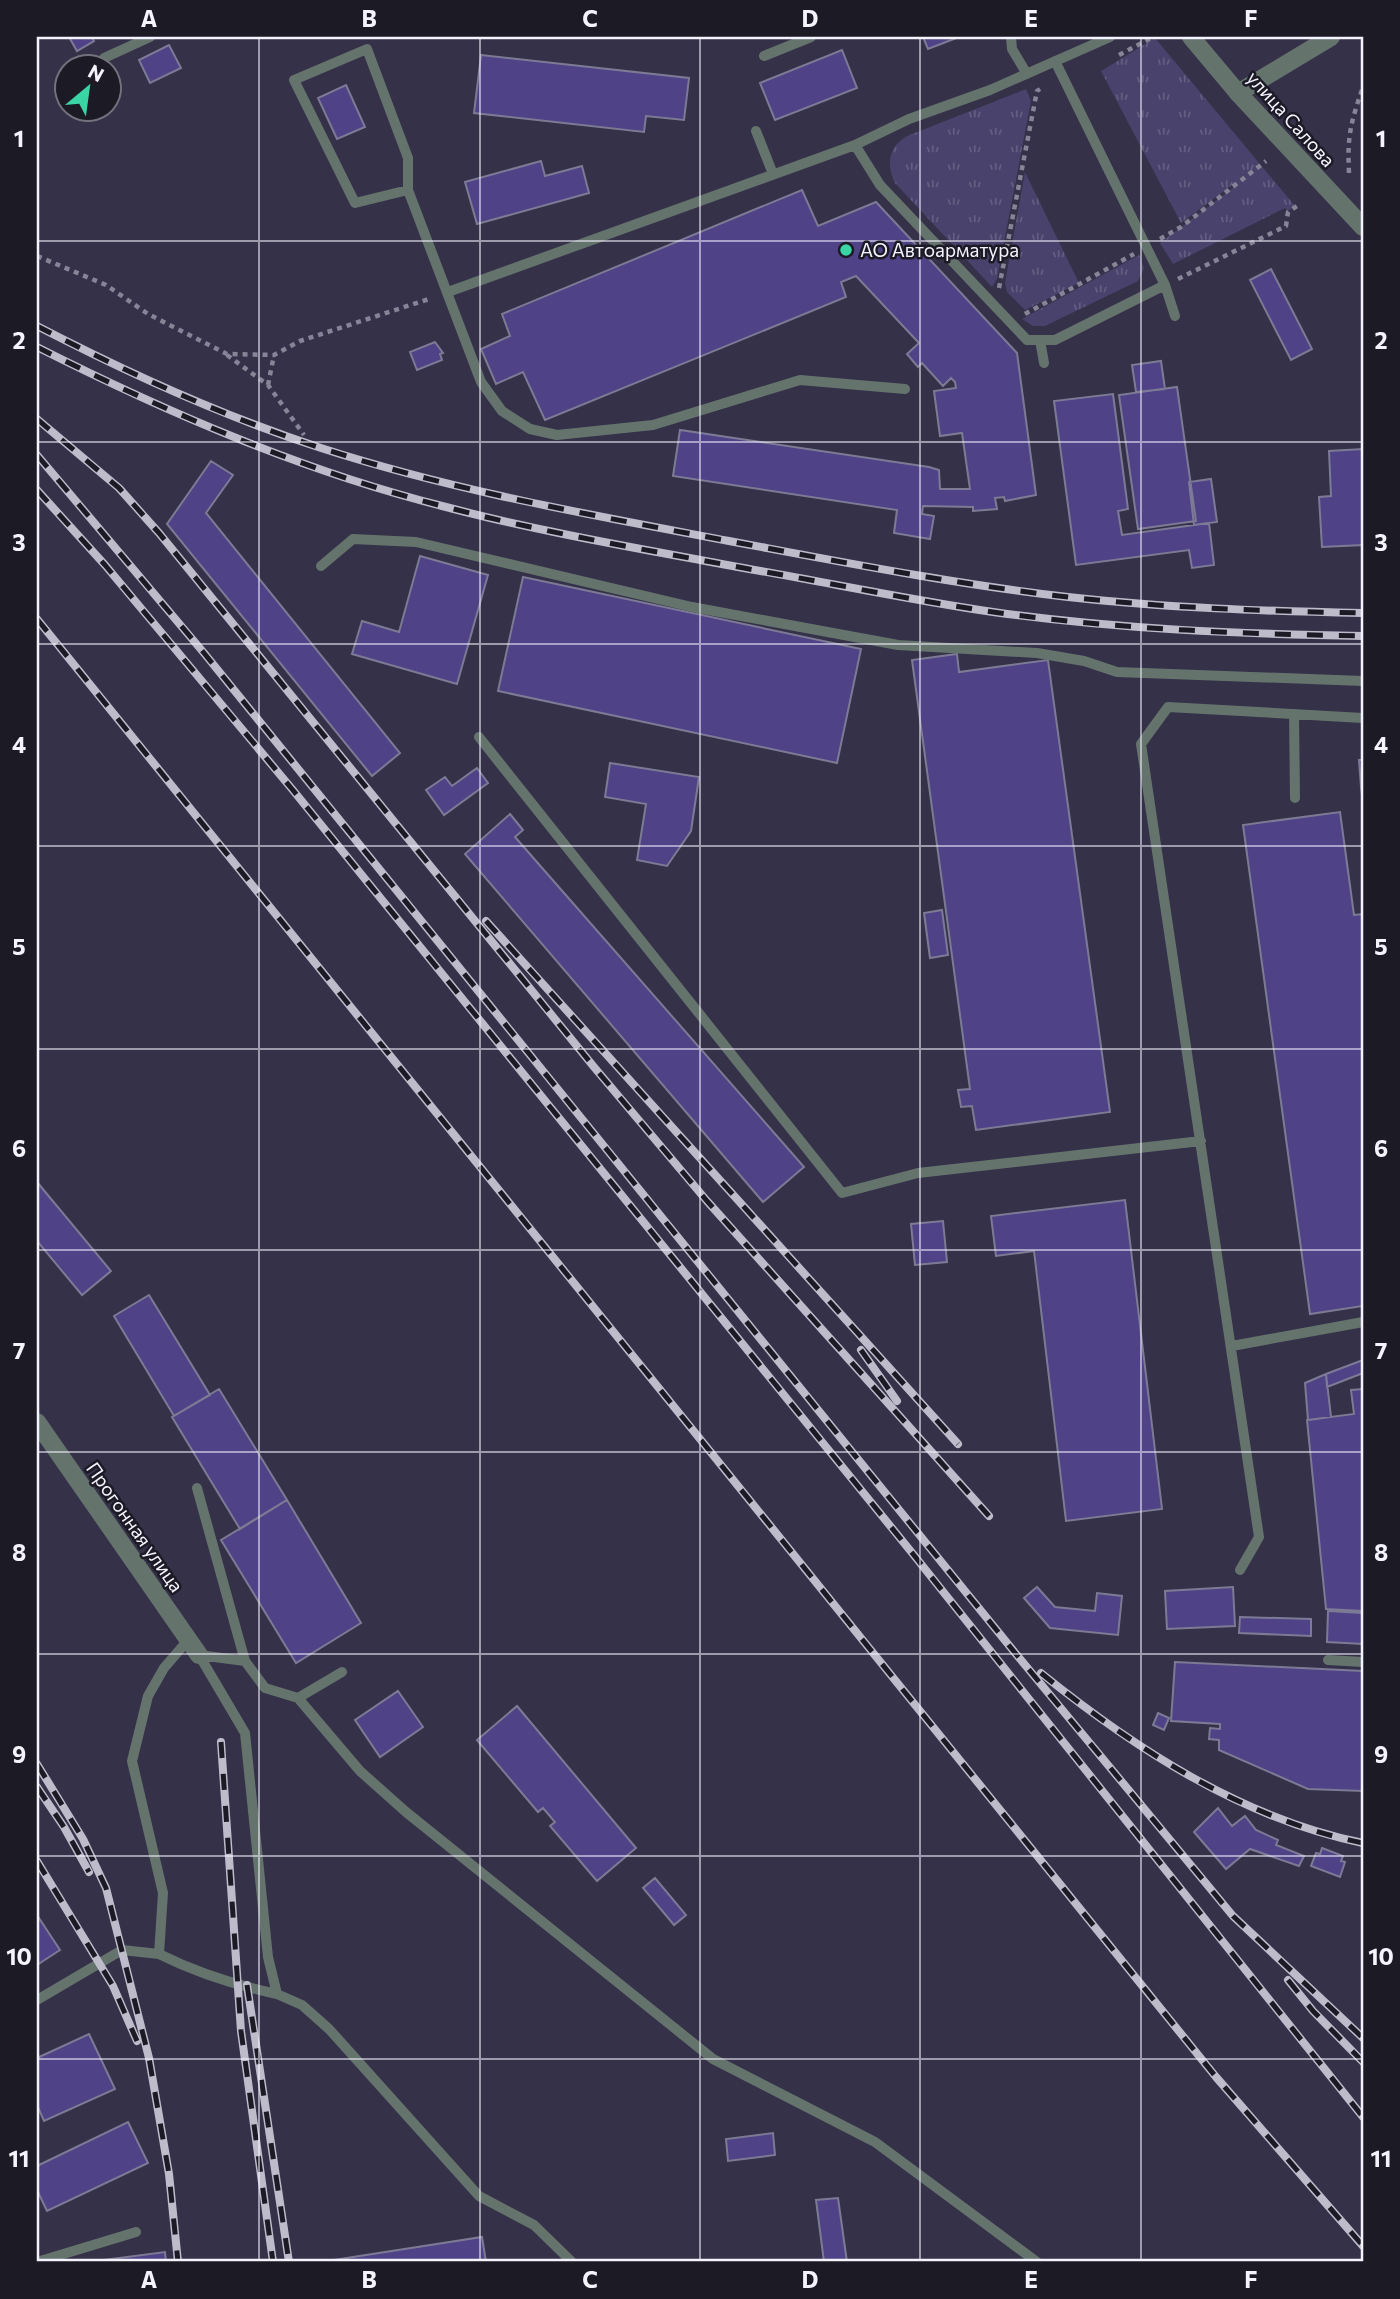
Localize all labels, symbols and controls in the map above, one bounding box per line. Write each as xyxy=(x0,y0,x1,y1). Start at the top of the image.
text: A xyxy=(141,4,158,32)
text: B xyxy=(361,4,377,32)
text: C xyxy=(582,4,598,32)
text: D xyxy=(802,4,819,32)
text: E xyxy=(1024,4,1038,32)
text: F xyxy=(1244,4,1258,32)
north arrow xyxy=(52,52,122,122)
text: N xyxy=(85,59,108,86)
street label: улица Салова xyxy=(1242,66,1340,171)
text: 1 xyxy=(14,124,24,152)
text: 1 xyxy=(1376,124,1386,152)
place label: АО Автоарматура xyxy=(860,238,1019,261)
marker: АО Автоарматура xyxy=(838,242,854,258)
text: 2 xyxy=(12,326,26,354)
text: 2 xyxy=(1374,326,1388,354)
text: 3 xyxy=(12,528,26,556)
text: 3 xyxy=(1374,528,1388,556)
text: 4 xyxy=(12,730,26,758)
text: 4 xyxy=(1374,730,1388,758)
text: 5 xyxy=(12,932,26,960)
text: 5 xyxy=(1374,932,1388,960)
text: 6 xyxy=(12,1134,26,1162)
text: 6 xyxy=(1374,1134,1388,1162)
text: 7 xyxy=(13,1336,25,1364)
text: 7 xyxy=(1375,1336,1387,1364)
street label: Прогонная улица xyxy=(82,1457,189,1596)
text: 8 xyxy=(12,1538,26,1566)
text: 8 xyxy=(1374,1538,1388,1566)
text: 9 xyxy=(12,1740,26,1768)
text: 9 xyxy=(1374,1740,1388,1768)
text: 10 xyxy=(6,1942,32,1970)
text: 10 xyxy=(1368,1942,1394,1970)
text: 11 xyxy=(9,2144,29,2172)
text: 11 xyxy=(1371,2144,1391,2172)
text: A xyxy=(141,2265,158,2293)
text: B xyxy=(361,2265,377,2293)
text: C xyxy=(582,2265,598,2293)
text: D xyxy=(802,2265,819,2293)
text: E xyxy=(1024,2265,1038,2293)
text: F xyxy=(1244,2265,1258,2293)

